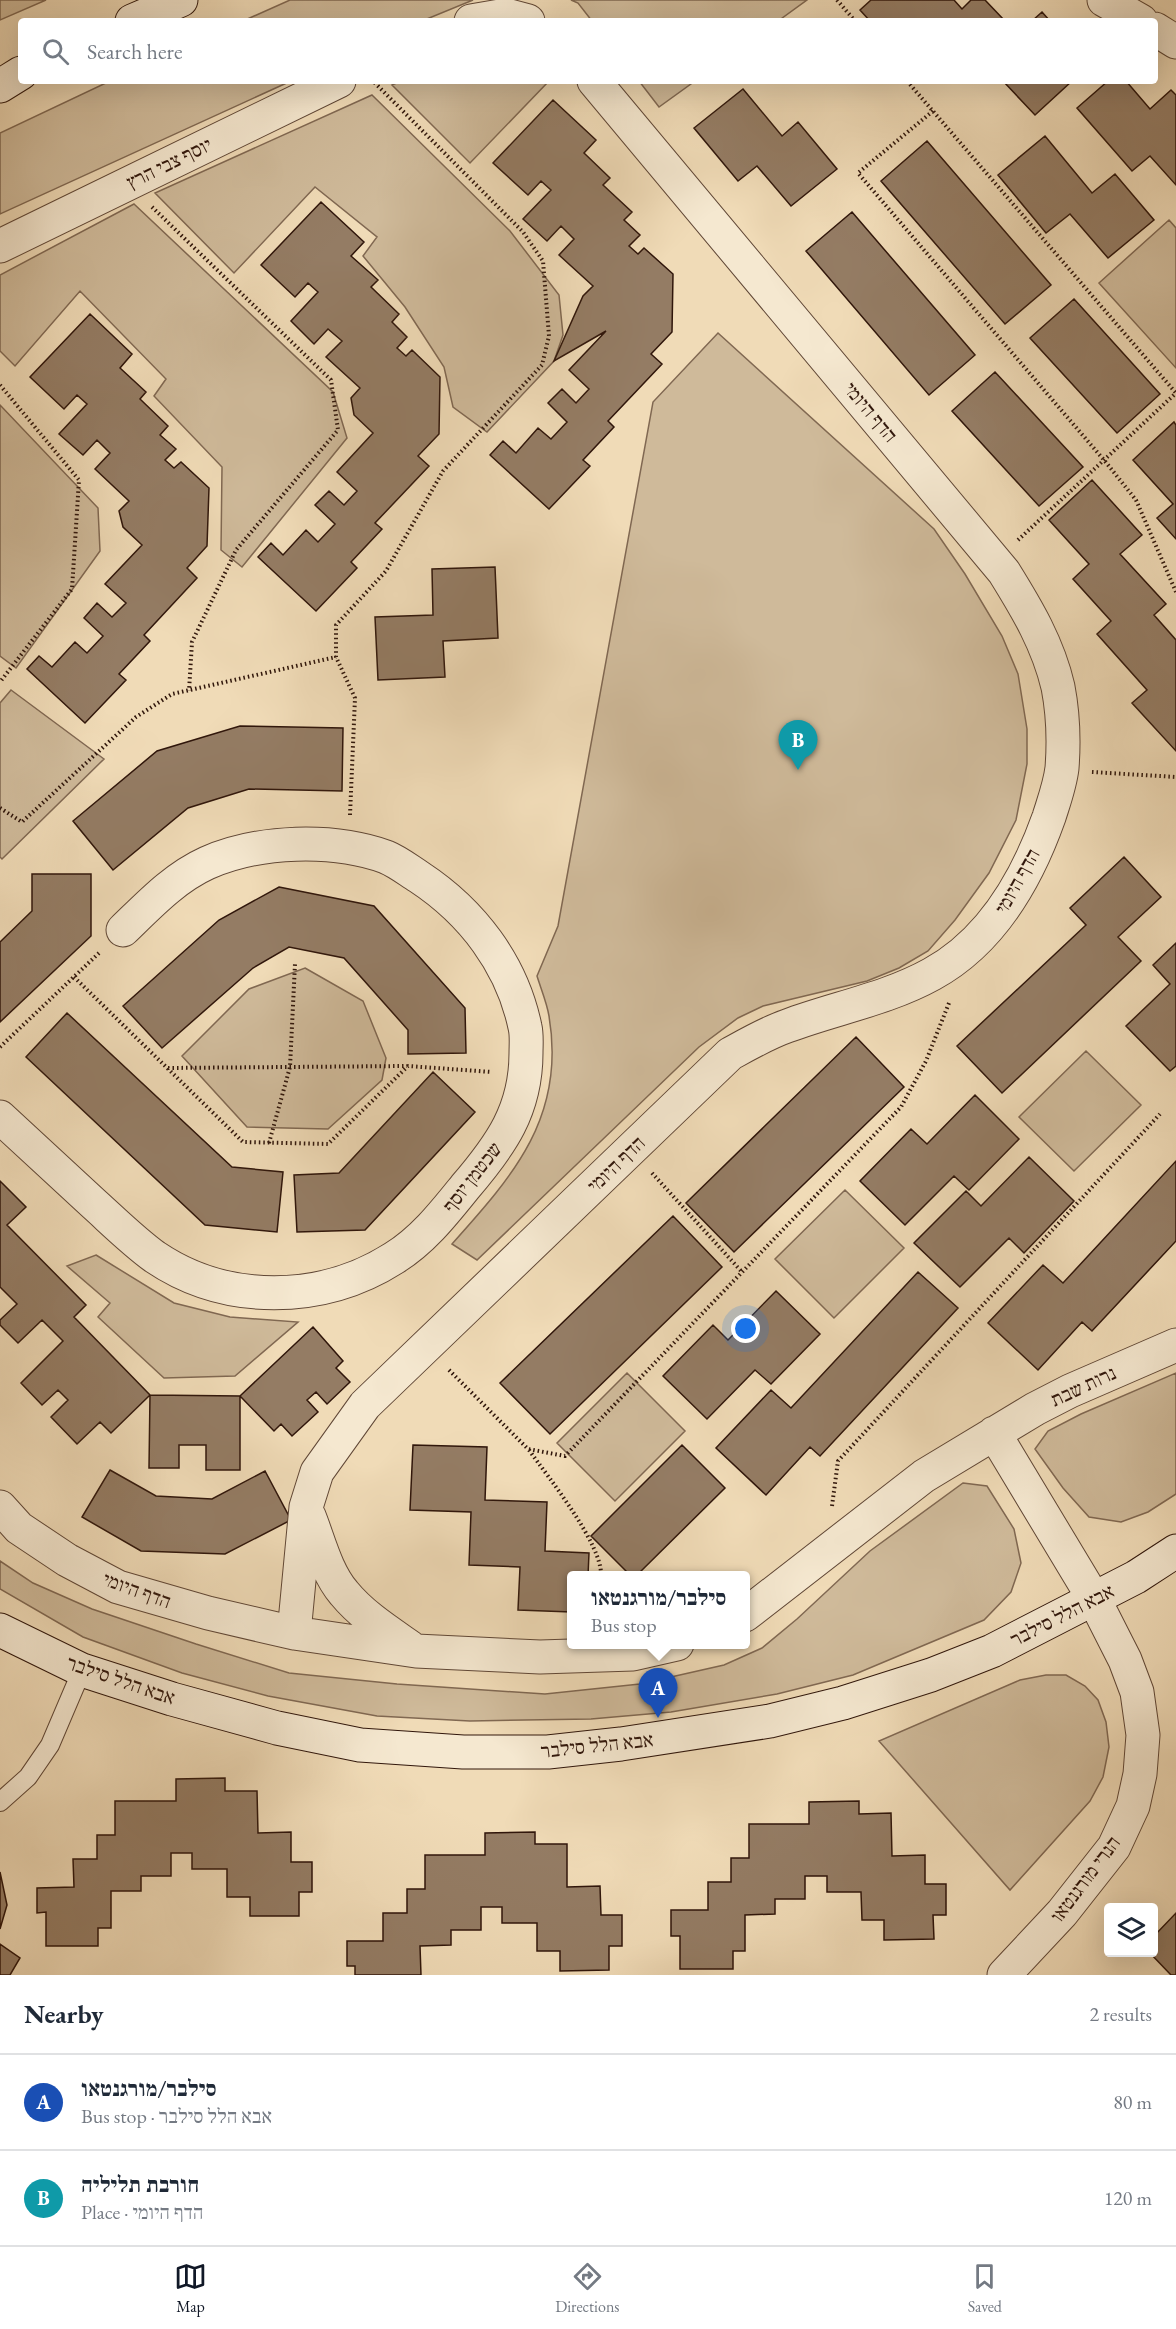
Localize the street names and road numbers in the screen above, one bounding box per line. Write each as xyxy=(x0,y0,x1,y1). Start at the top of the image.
street label: יוסף צבי הרץ xyxy=(122,131,216,195)
street label: הדף היומי xyxy=(838,376,904,448)
street label: הדף היומי xyxy=(988,844,1046,918)
street label: הדף היומי xyxy=(581,1130,651,1198)
street label: שכטמן יוסף xyxy=(436,1137,508,1217)
street label: נרות שבת xyxy=(1046,1359,1120,1413)
street label: הדף היומי xyxy=(99,1566,175,1614)
street label: אבא הלל סילבר xyxy=(1006,1578,1118,1652)
street label: אבא הלל סילבר xyxy=(63,1649,179,1711)
street label: אבא הלל סילבר xyxy=(539,1726,655,1764)
street label: הנרי מורגנטאו xyxy=(1044,1831,1126,1927)

